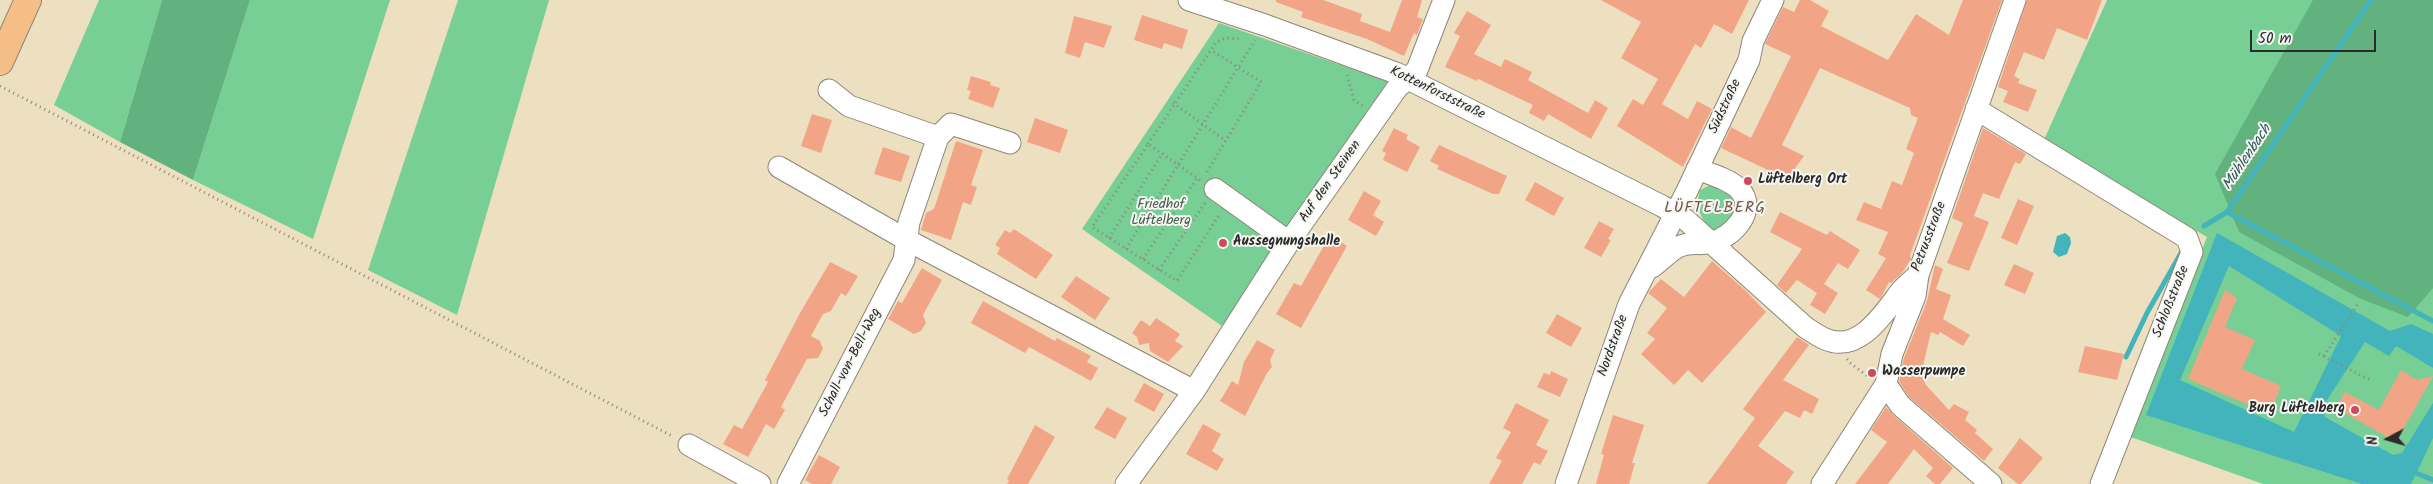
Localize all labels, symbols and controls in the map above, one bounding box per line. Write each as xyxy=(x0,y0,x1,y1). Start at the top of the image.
scale bar xyxy=(2253,20,2379,52)
text: 50 m xyxy=(2258,27,2292,51)
street label: Kottenforststraße xyxy=(1387,64,1487,124)
street label: Südstraße xyxy=(1706,77,1746,137)
water label: Mühlenbach xyxy=(2220,122,2276,194)
street label: Auf den Steinen xyxy=(1297,138,1365,226)
place label: Lüftelberg Ort xyxy=(1758,173,1847,189)
marker: Lüftelberg Ort xyxy=(1742,175,1754,187)
park label: Friedhof Lüftelberg xyxy=(1131,198,1191,230)
district label: LÜFTELBERG xyxy=(1663,199,1767,219)
street label: Petrusstraße xyxy=(1909,200,1951,274)
place label: Aussegnungshalle xyxy=(1233,235,1340,251)
marker: Aussegnungshalle xyxy=(1217,237,1229,249)
street label: Schloßstraße xyxy=(2150,264,2194,340)
street label: Schall-von-Bell-Weg xyxy=(816,306,886,420)
street label: Nordstraße xyxy=(1595,313,1633,379)
place label: Wasserpumpe xyxy=(1882,365,1965,381)
marker: Wasserpumpe xyxy=(1866,367,1878,379)
place label: Burg Lüftelberg xyxy=(2248,402,2345,418)
marker: Burg Lüftelberg xyxy=(2349,404,2361,416)
north arrow xyxy=(2363,414,2413,464)
text: N xyxy=(2362,435,2384,446)

